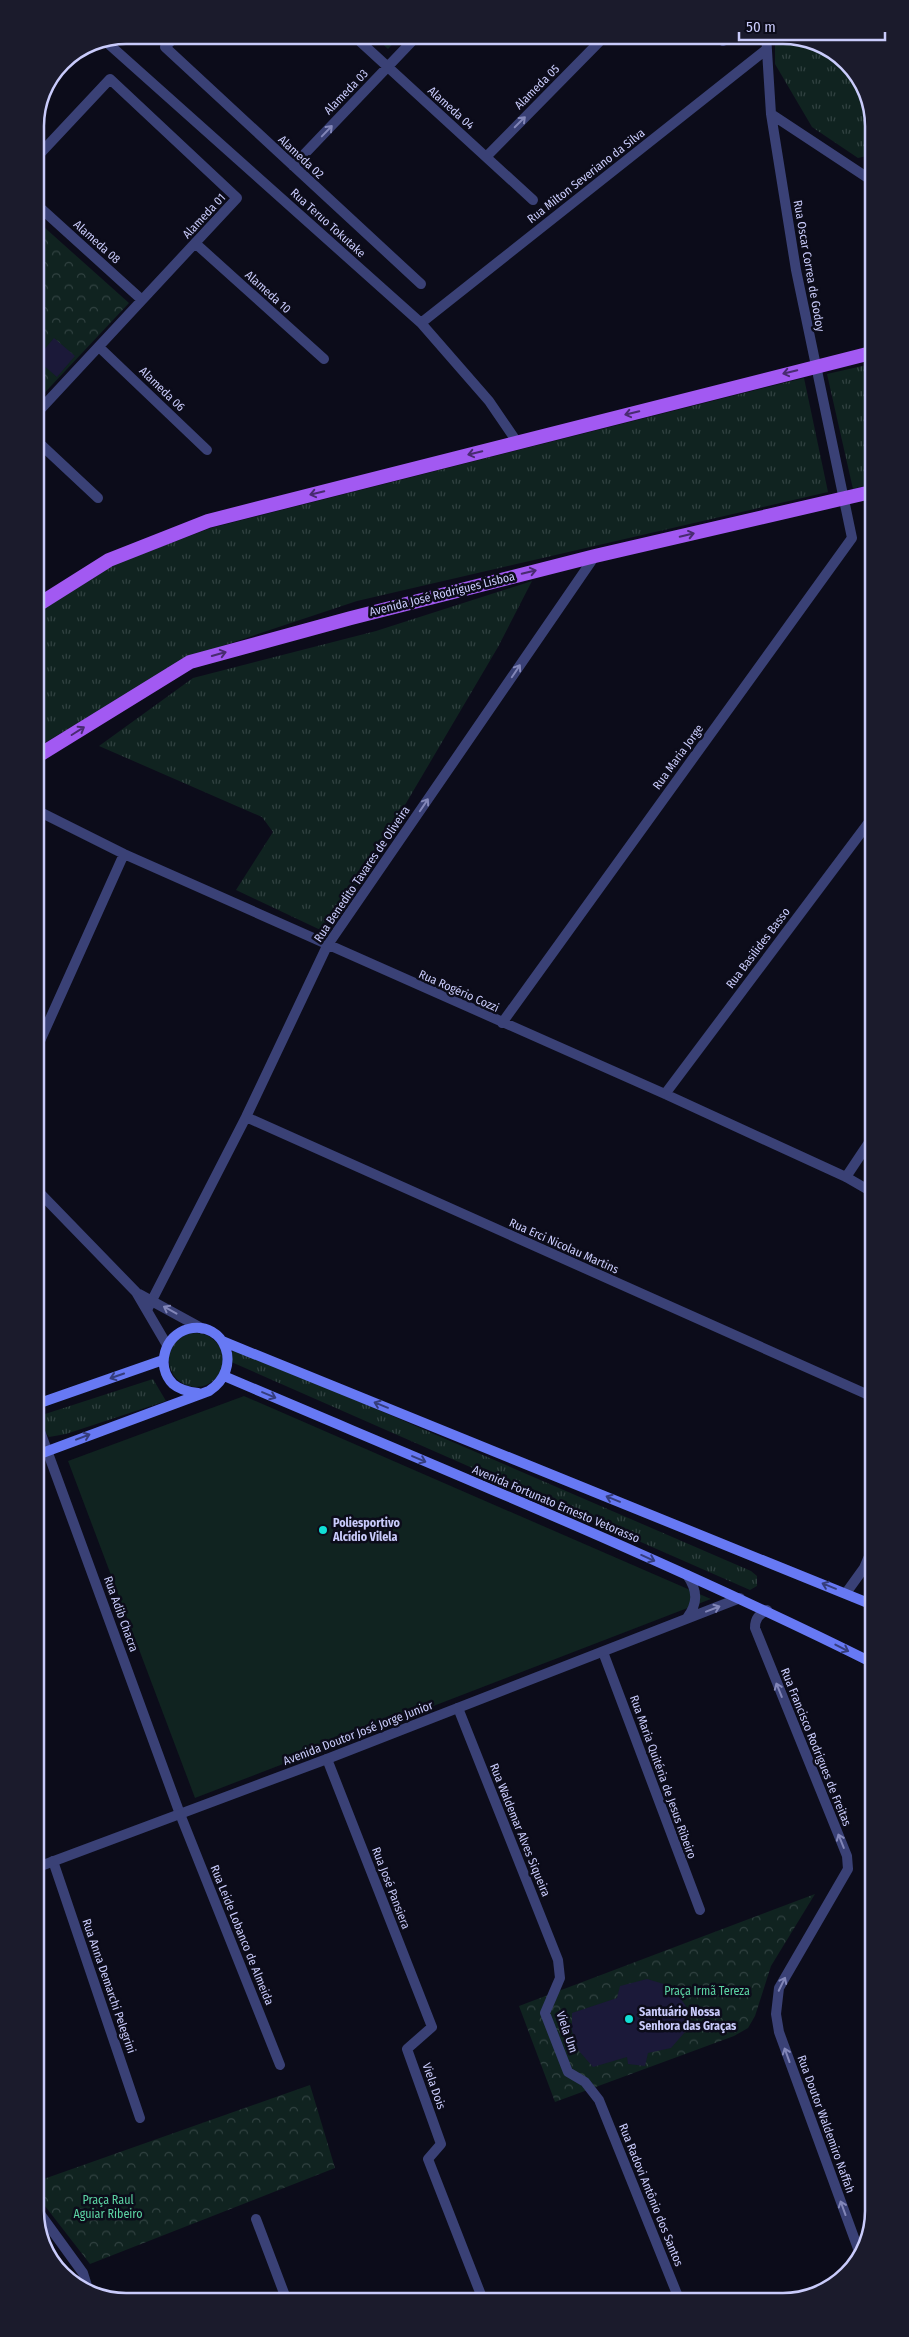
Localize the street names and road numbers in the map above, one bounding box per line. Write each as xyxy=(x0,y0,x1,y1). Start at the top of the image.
street label: Alameda 05 xyxy=(512,61,563,112)
street label: Alameda 03 xyxy=(321,67,371,117)
street label: Alameda 04 xyxy=(425,84,477,133)
street label: Rua Milton Severiano da Silva xyxy=(524,126,648,226)
street label: Alameda 02 xyxy=(275,132,327,182)
street label: Rua Teruo Tokutake xyxy=(288,186,368,260)
street label: Alameda 01 xyxy=(180,191,228,241)
street label: Rua Oscar Correa de Godoy xyxy=(791,199,828,333)
street label: Alameda 08 xyxy=(71,217,123,267)
street label: Alameda 10 xyxy=(242,268,294,316)
street label: Alameda 06 xyxy=(136,364,188,414)
street label: Avenida José Rodrigues Lisboa xyxy=(368,569,516,619)
street label: Rua Maria Jorge xyxy=(650,722,706,792)
street label: Rua Benedito Tavares de Oliveira xyxy=(311,803,413,945)
street label: Rua Basilides Basso xyxy=(723,905,793,991)
street label: Rua Rogério Cozzi xyxy=(417,967,501,1015)
street label: Rua Erci Nicolau Martins xyxy=(507,1216,621,1276)
street label: Avenida Fortunato Ernesto Vetorasso xyxy=(470,1462,642,1546)
street label: Rua Adib Chacra xyxy=(101,1574,141,1654)
street label: Rua Francisco Rodrigues de Freitas xyxy=(778,1666,854,1828)
street label: Rua Maria Quitéria de Jesus Ribeiro xyxy=(627,1693,699,1861)
street label: Avenida Doutor José Jorge Junior xyxy=(281,1698,436,1768)
street label: Rua Waldemar Alves Siqueira xyxy=(487,1761,553,1899)
street label: Rua José Pansiera xyxy=(369,1845,413,1931)
street label: Rua Leide Lobanco de Almeida xyxy=(207,1863,277,2007)
street label: Rua Anna Demarchi Pelegrini xyxy=(79,1917,139,2055)
street label: Viela Um xyxy=(553,2009,581,2055)
street label: Rua Doutor Waldemiro Naffah xyxy=(795,2053,857,2195)
street label: Viela Dois xyxy=(420,2061,448,2111)
street label: Rua Radovi Antônio dos Santos xyxy=(616,2121,686,2269)

